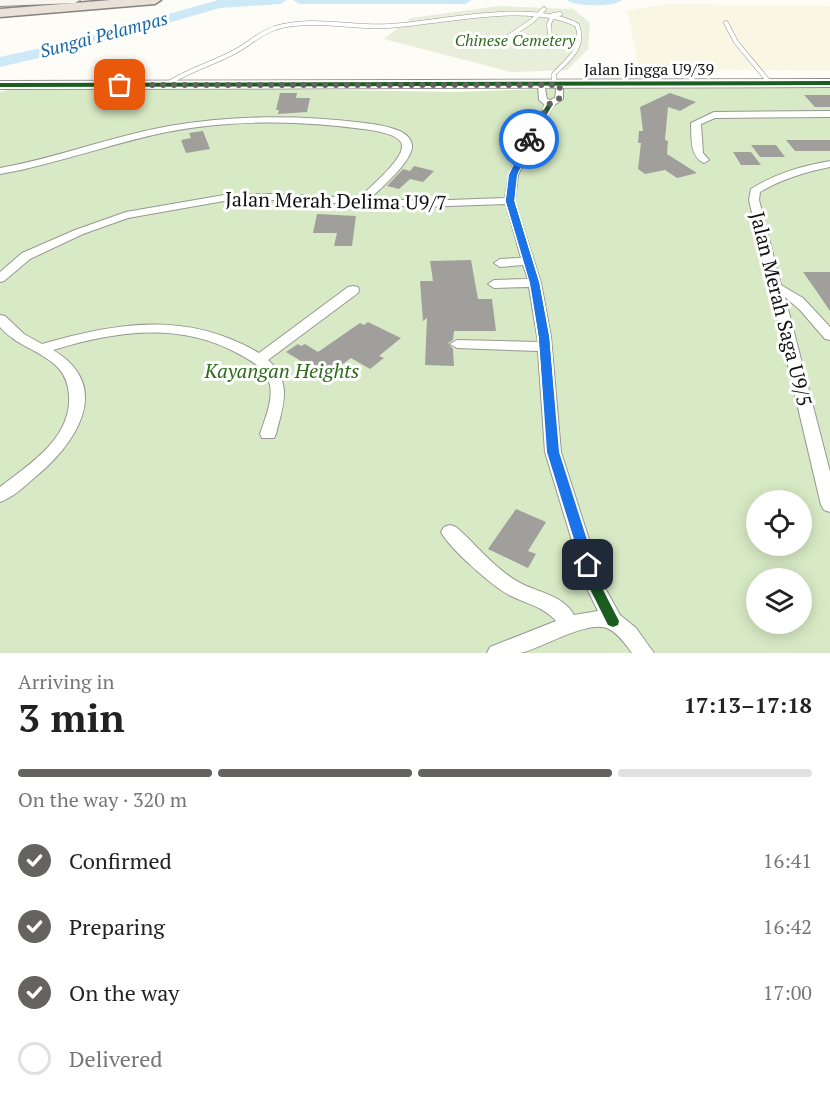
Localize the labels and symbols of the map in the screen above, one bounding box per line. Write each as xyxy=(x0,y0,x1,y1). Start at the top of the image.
water label: Sungai Pelampas xyxy=(37,5,170,63)
park label: Chinese Cemetery xyxy=(455,29,576,51)
street label: Jalan Jingga U9/39 xyxy=(584,58,714,80)
pin xyxy=(94,59,145,110)
courier xyxy=(499,109,559,169)
street label: Jalan Merah Delima U9/7 xyxy=(225,185,447,216)
street label: Jalan Merah Saga U9/5 xyxy=(744,209,819,409)
park label: Kayangan Heights xyxy=(204,357,359,384)
pin xyxy=(562,539,613,590)

